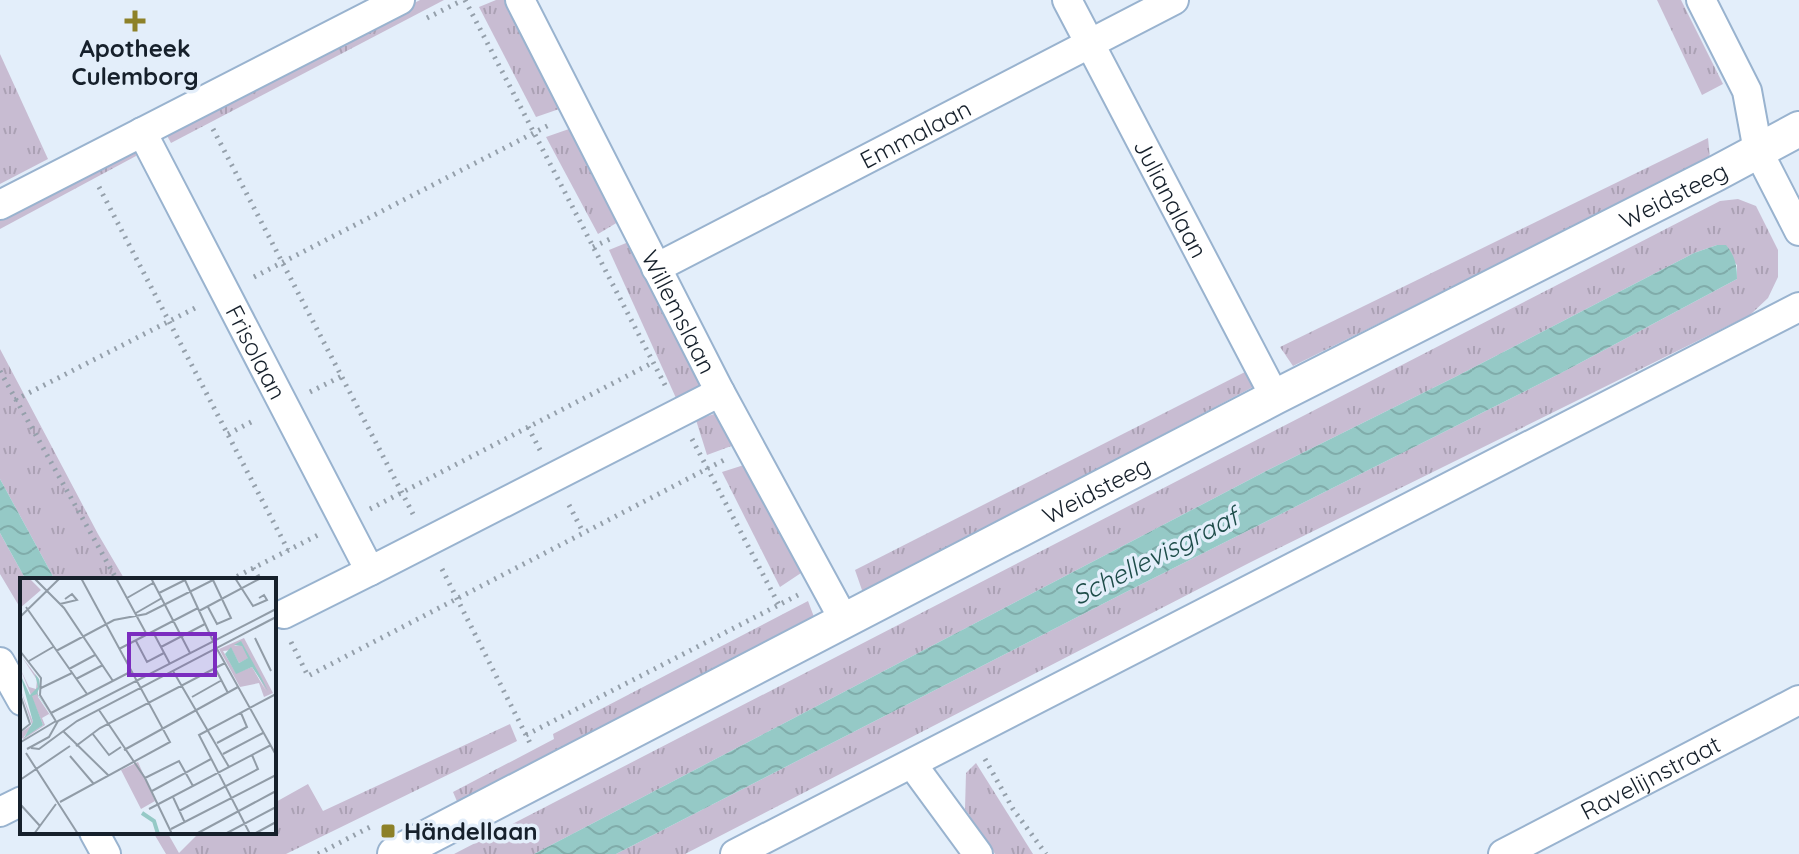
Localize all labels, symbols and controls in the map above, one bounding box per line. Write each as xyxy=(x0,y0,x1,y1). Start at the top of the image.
marker: Apotheek Culemborg xyxy=(126,12,144,30)
place label: Apotheek Culemborg xyxy=(71,33,199,91)
street label: Emmalaan xyxy=(855,93,976,175)
street label: Julianalaan xyxy=(1128,134,1214,263)
street label: Weidsteeg xyxy=(1614,155,1733,235)
street label: Willemslaan xyxy=(635,245,723,379)
street label: Frisolaan xyxy=(219,300,293,404)
street label: Weidsteeg xyxy=(1037,450,1155,530)
water label: Schellevisgraaf xyxy=(1066,498,1248,612)
inset map xyxy=(20,578,276,834)
street label: Ravelijnstraat xyxy=(1575,729,1725,826)
place label: Händellaan xyxy=(404,816,538,846)
marker: Händellaan xyxy=(379,822,397,840)

